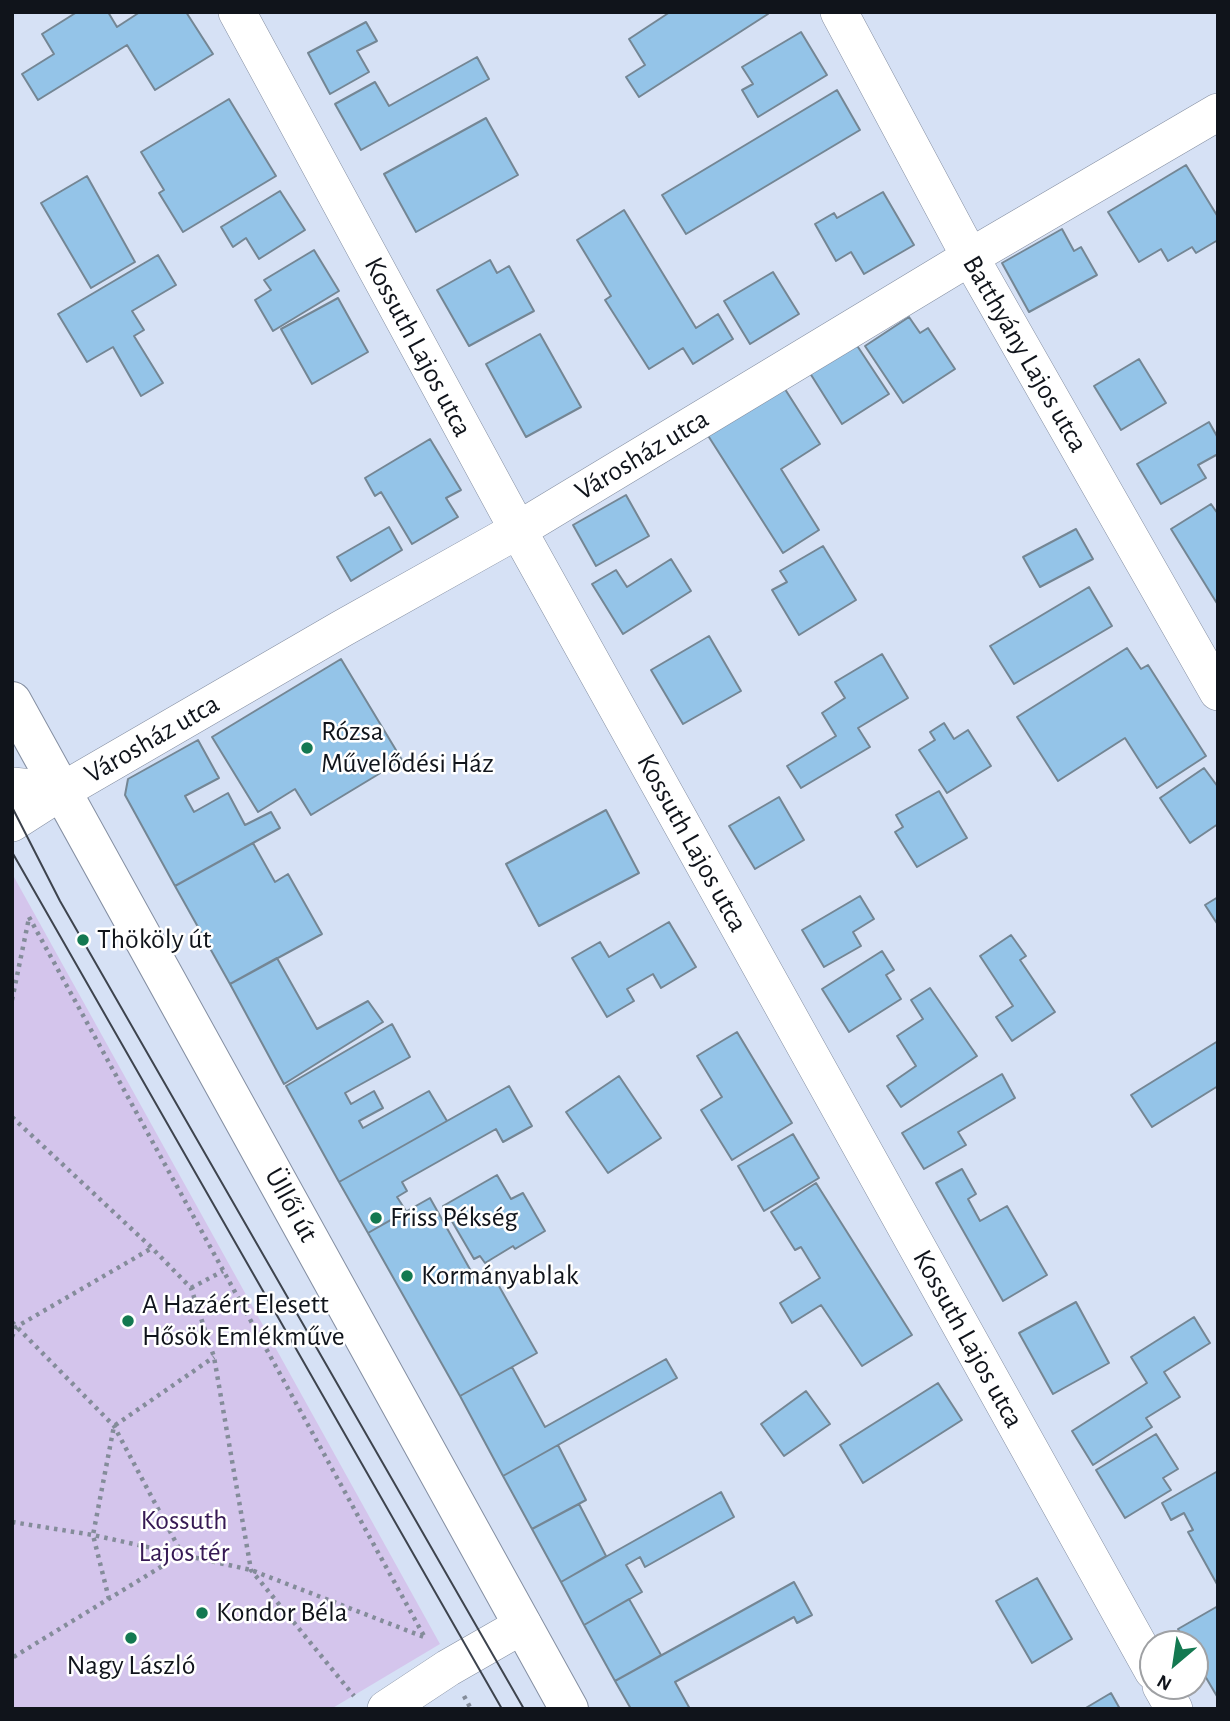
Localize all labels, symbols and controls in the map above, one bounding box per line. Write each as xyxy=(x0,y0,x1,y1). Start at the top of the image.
street label: Batthyány Lajos utca xyxy=(955,250,1095,458)
street label: Kossuth Lajos utca xyxy=(357,251,479,443)
street label: Városház utca xyxy=(569,402,715,508)
street label: Városház utca xyxy=(79,687,225,791)
place label: Rózsa Művelődési Ház xyxy=(321,715,494,781)
marker: Rózsa Művelődési Ház xyxy=(299,740,315,756)
street label: Kossuth Lajos utca xyxy=(629,748,755,938)
place label: Thököly út xyxy=(97,923,211,957)
marker: Thököly út xyxy=(75,932,91,948)
street label: Üllői út xyxy=(257,1162,325,1248)
place label: Friss Pékség xyxy=(390,1201,518,1235)
marker: Friss Pékség xyxy=(368,1210,384,1226)
street label: Kossuth Lajos utca xyxy=(905,1244,1031,1434)
place label: Kormányablak xyxy=(421,1259,579,1293)
marker: Kormányablak xyxy=(399,1268,415,1284)
place label: A Hazáért Elesett Hősök Emlékműve xyxy=(142,1288,345,1354)
marker: A Hazáért Elesett Hősök Emlékműve xyxy=(120,1313,136,1329)
park label: Kossuth Lajos tér xyxy=(138,1504,230,1570)
place label: Kondor Béla xyxy=(216,1596,348,1630)
marker: Kondor Béla xyxy=(194,1605,210,1621)
marker: Nagy László xyxy=(123,1630,139,1646)
north arrow xyxy=(1139,1630,1209,1700)
place label: Nagy László xyxy=(67,1649,195,1683)
text: N xyxy=(1154,1671,1175,1694)

